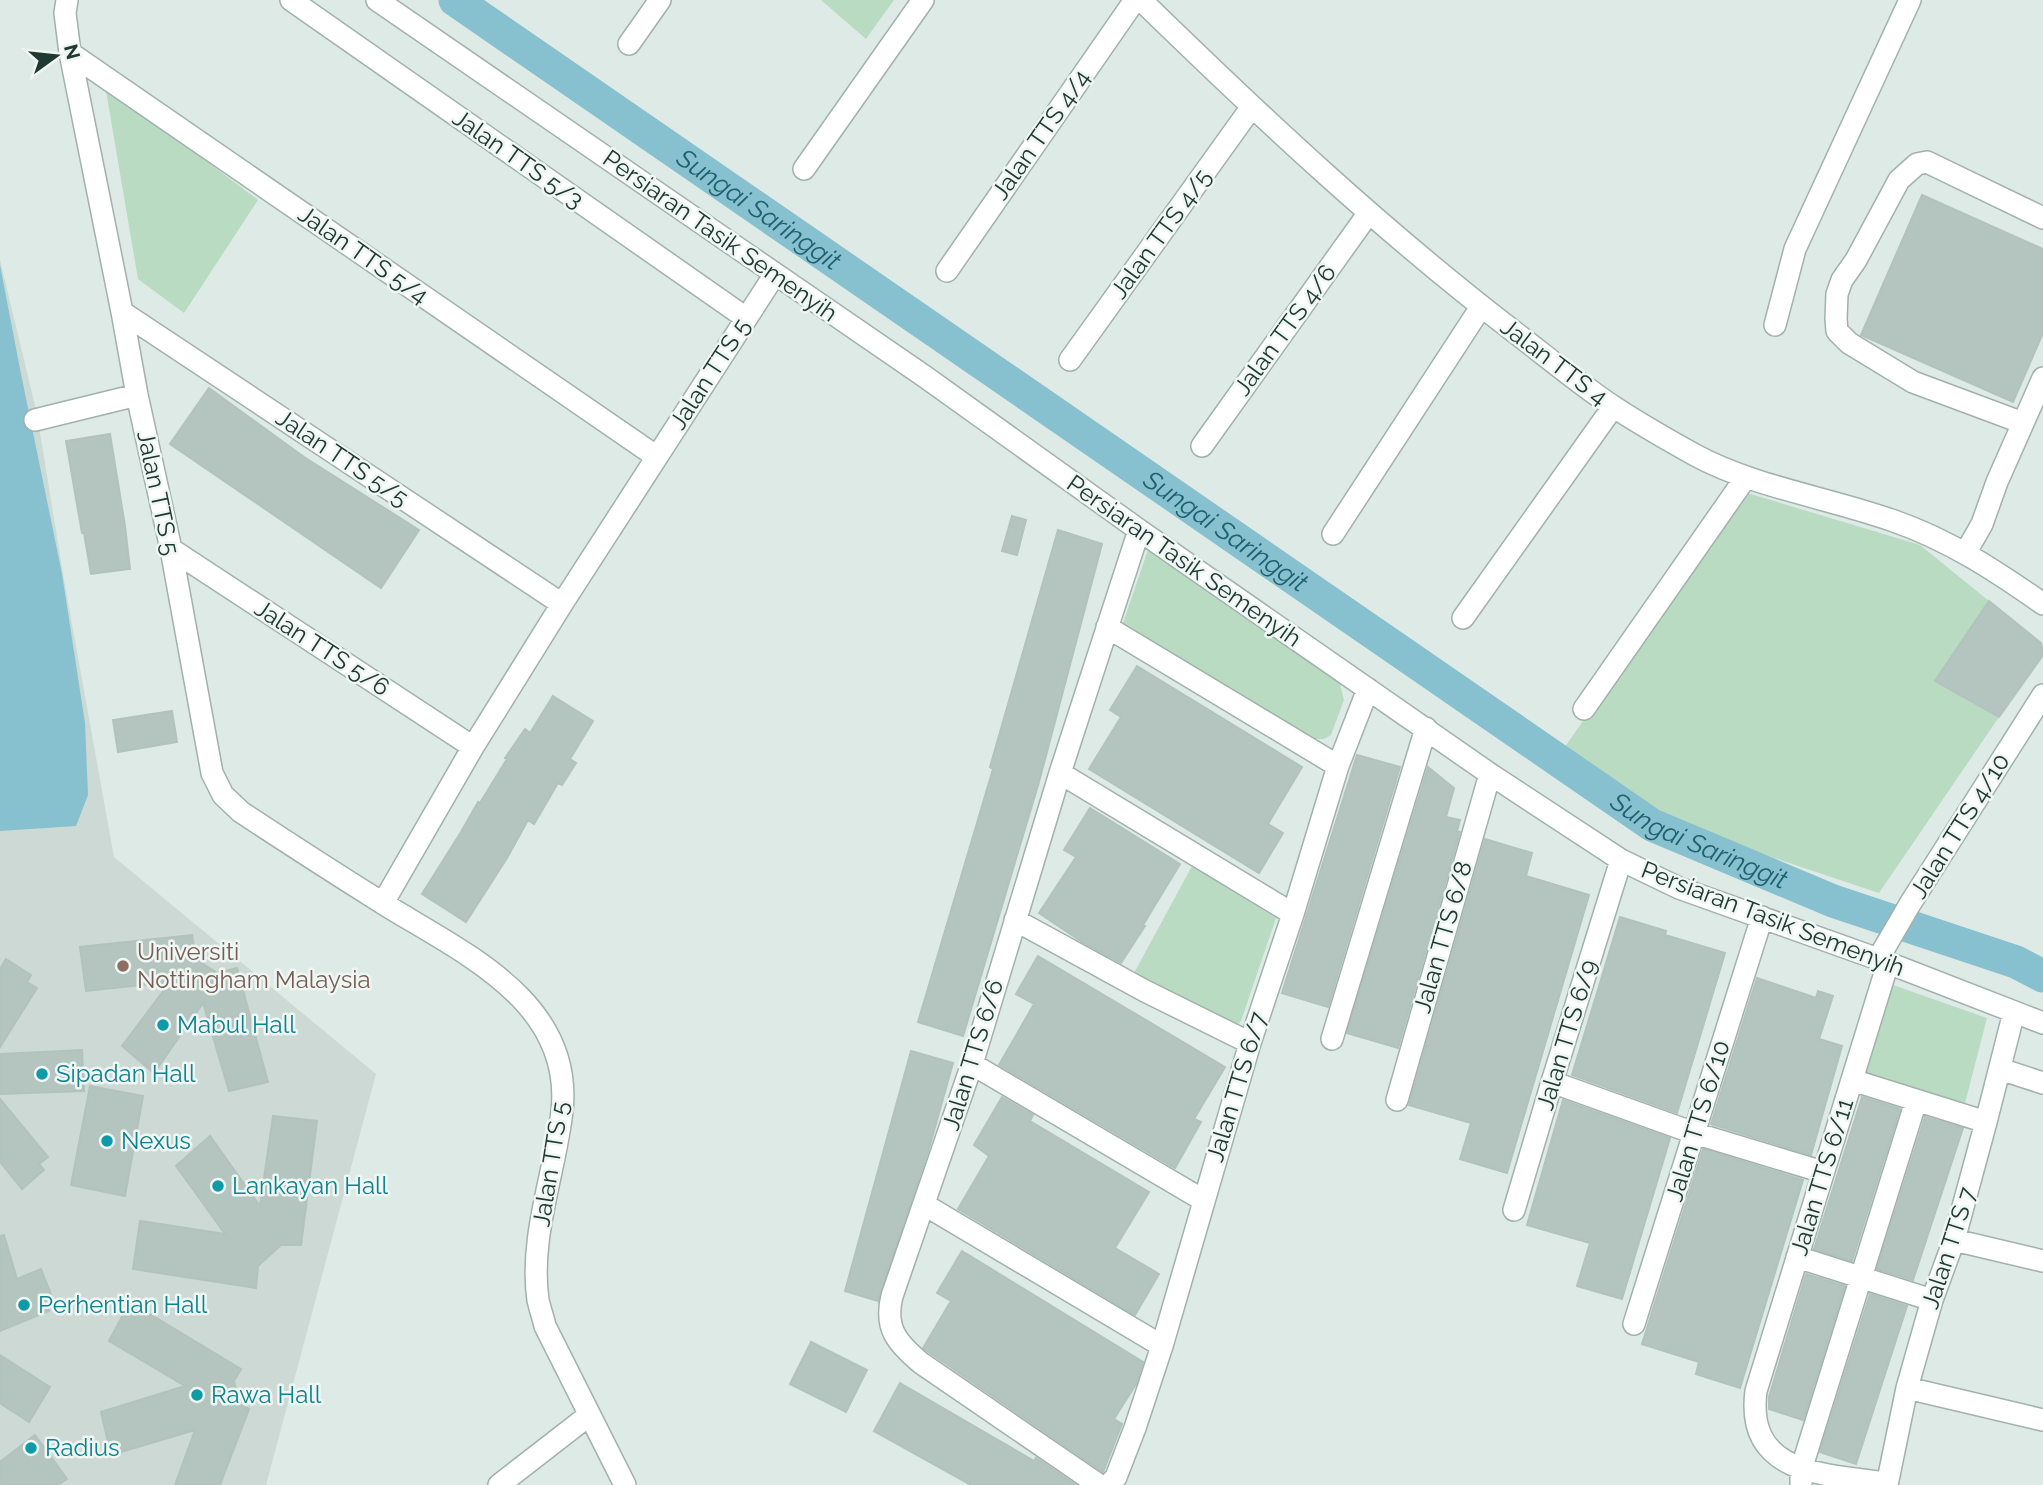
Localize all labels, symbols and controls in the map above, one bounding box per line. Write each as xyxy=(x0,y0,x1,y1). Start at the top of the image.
north arrow xyxy=(21,21,91,91)
text: N xyxy=(60,42,85,61)
street label: Jalan TTS 4/4 xyxy=(985,64,1096,205)
street label: Jalan TTS 5/3 xyxy=(447,103,589,214)
water label: Sungai Saringgit xyxy=(670,142,847,277)
street label: Persiaran Tasik Semenyih xyxy=(597,144,843,328)
street label: Jalan TTS 4/5 xyxy=(1104,163,1217,304)
street label: Jalan TTS 5/4 xyxy=(293,199,434,310)
street label: Jalan TTS 4/6 xyxy=(1227,258,1342,401)
street label: Jalan TTS 4 xyxy=(1495,312,1614,411)
street label: Jalan TTS 5 xyxy=(663,313,756,435)
street label: Jalan TTS 5/5 xyxy=(271,403,414,512)
street label: Jalan TTS 5 xyxy=(131,428,186,558)
water label: Sungai Saringgit xyxy=(1137,464,1314,598)
street label: Persiaran Tasik Semenyih xyxy=(1061,469,1307,653)
street label: Jalan TTS 5/6 xyxy=(249,593,395,702)
street label: Jalan TTS 4/10 xyxy=(1903,748,2016,904)
water label: Sungai Saringgit xyxy=(1604,786,1792,895)
street label: Persiaran Tasik Semenyih xyxy=(1637,855,1909,982)
street label: Jalan TTS 6/8 xyxy=(1407,858,1478,1016)
place label: Universiti Nottingham Malaysia xyxy=(137,937,371,994)
street label: Jalan TTS 6/9 xyxy=(1530,956,1603,1114)
marker: Universiti Nottingham Malaysia xyxy=(115,958,131,974)
street label: Jalan TTS 6/6 xyxy=(936,976,1009,1134)
street label: Jalan TTS 6/7 xyxy=(1200,1008,1273,1165)
place label: Mabul Hall xyxy=(177,1010,296,1039)
marker: Mabul Hall xyxy=(155,1017,171,1033)
street label: Jalan TTS 6/10 xyxy=(1659,1037,1736,1205)
place label: Sipadan Hall xyxy=(56,1059,196,1088)
marker: Sipadan Hall xyxy=(34,1066,50,1082)
street label: Jalan TTS 6/11 xyxy=(1784,1095,1859,1259)
street label: Jalan TTS 5 xyxy=(526,1099,575,1229)
place label: Nexus xyxy=(121,1126,191,1155)
marker: Nexus xyxy=(99,1133,115,1149)
place label: Lankayan Hall xyxy=(232,1171,389,1200)
marker: Lankayan Hall xyxy=(210,1178,226,1194)
street label: Jalan TTS 7 xyxy=(1915,1183,1982,1312)
place label: Perhentian Hall xyxy=(38,1290,208,1319)
marker: Perhentian Hall xyxy=(16,1297,32,1313)
place label: Rawa Hall xyxy=(211,1380,322,1409)
marker: Rawa Hall xyxy=(189,1387,205,1403)
place label: Radius xyxy=(45,1433,120,1462)
marker: Radius xyxy=(23,1440,39,1456)

